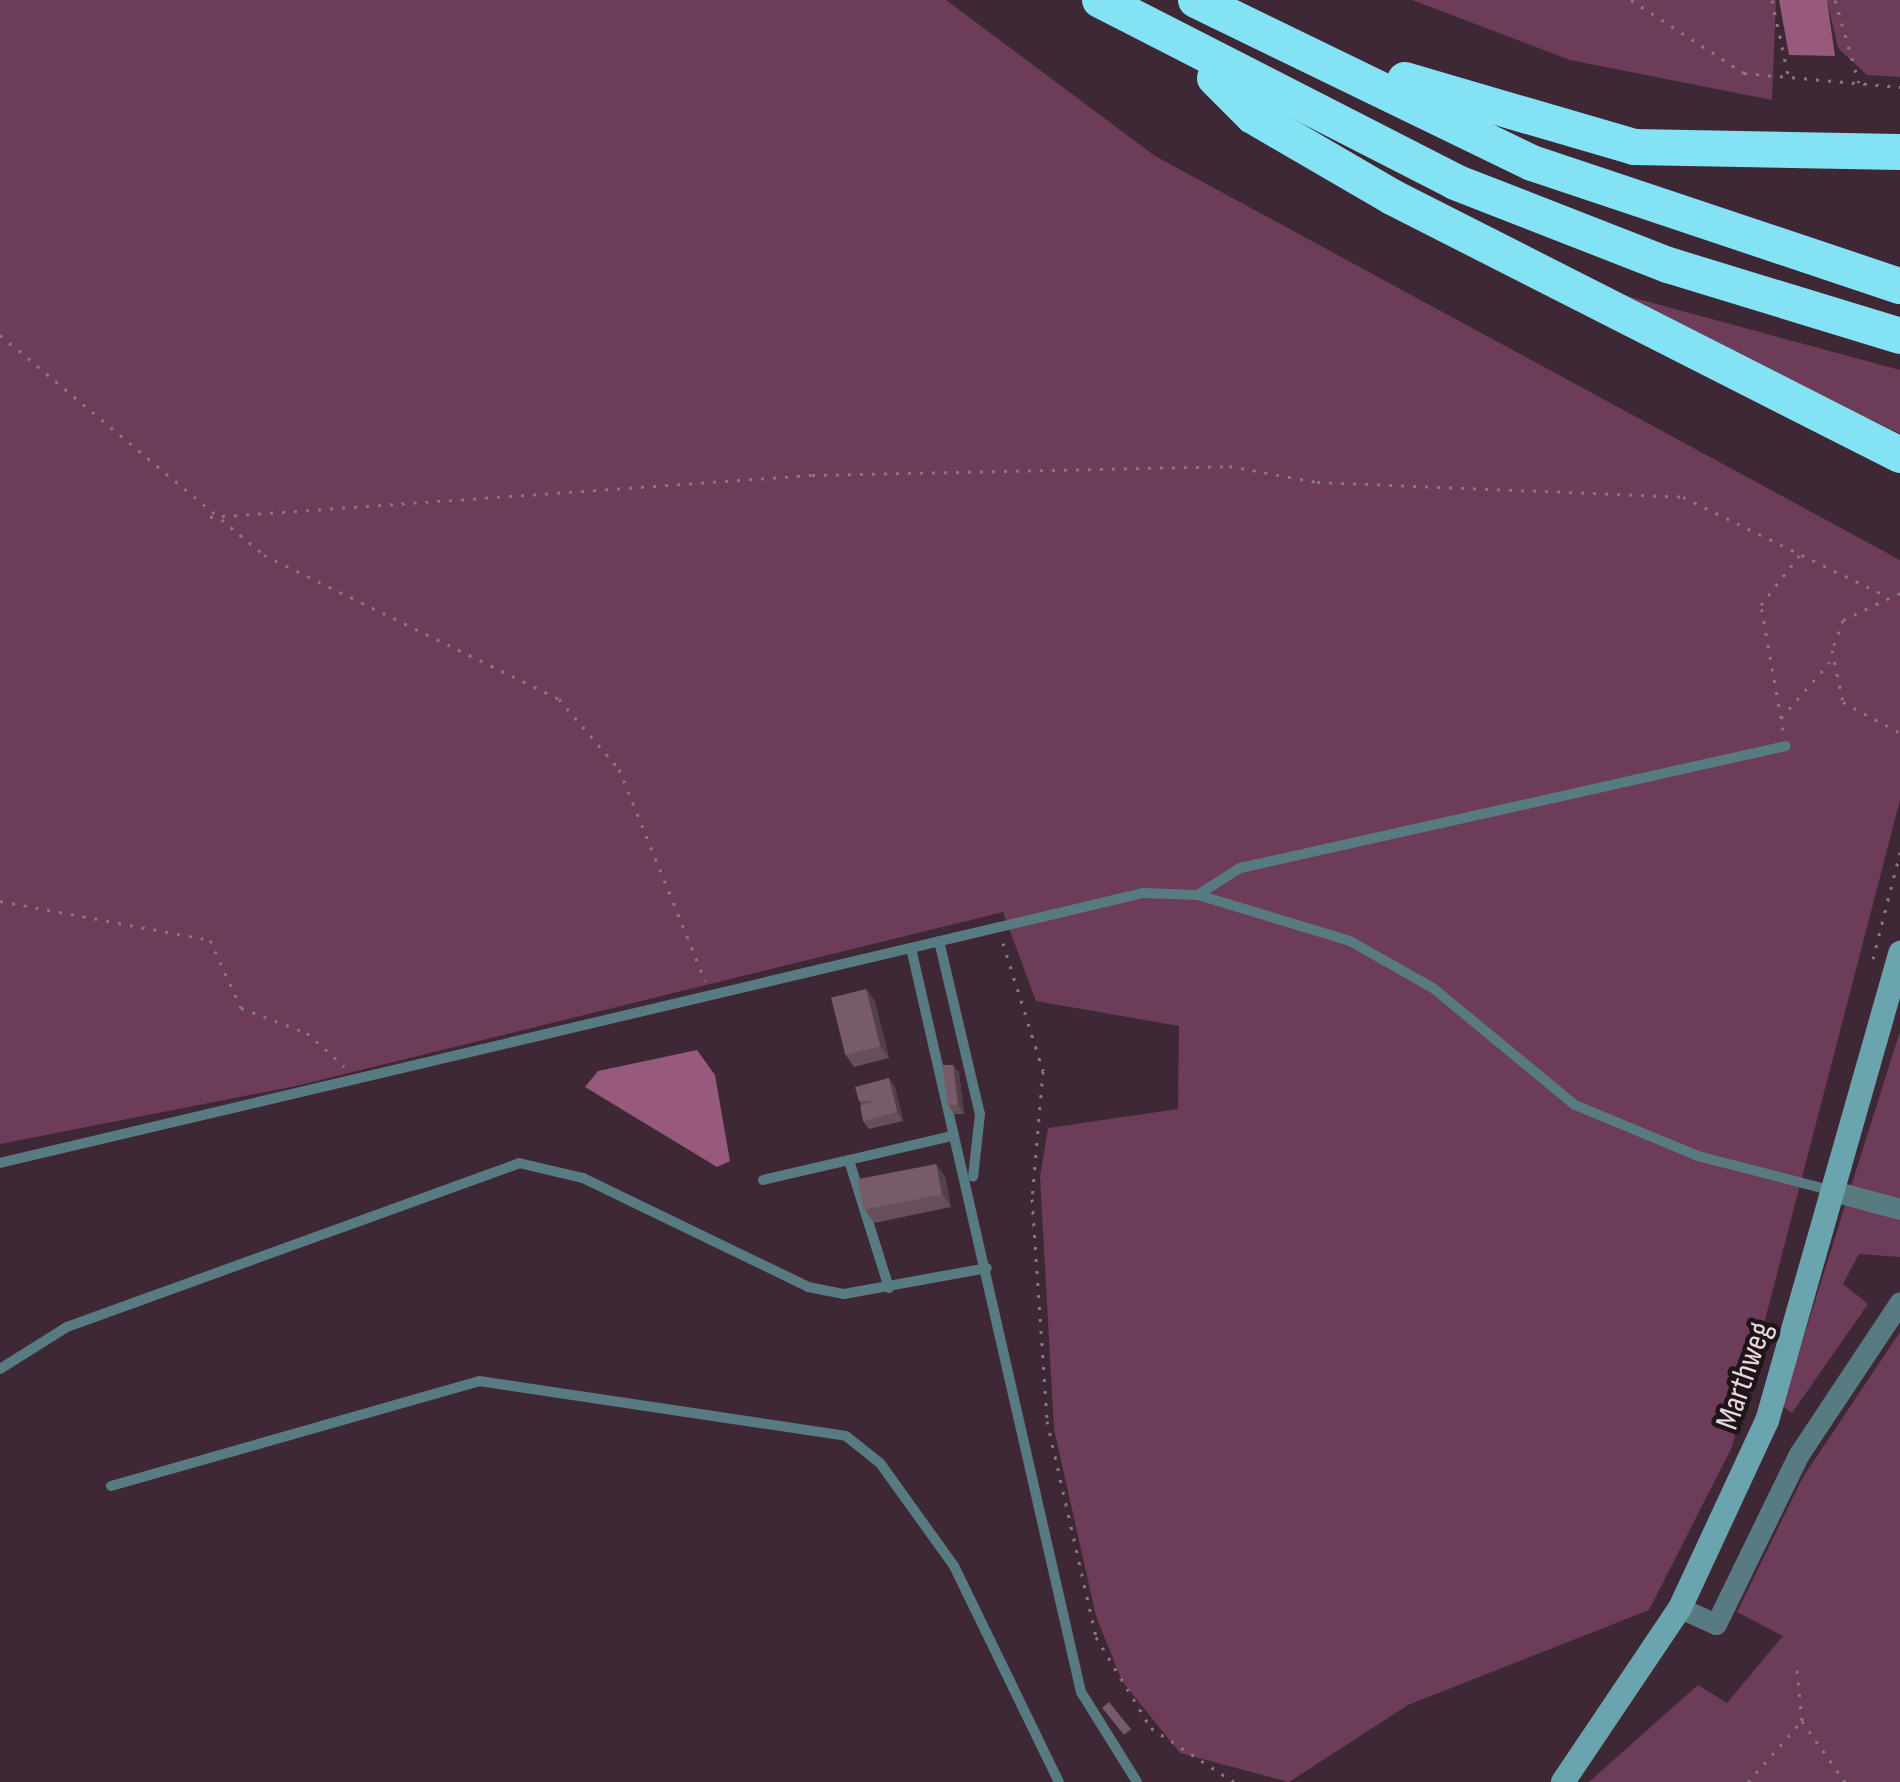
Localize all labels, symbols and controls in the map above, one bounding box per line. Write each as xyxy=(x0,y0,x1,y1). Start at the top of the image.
street label: Marthweg xyxy=(1708,1317,1782,1435)

